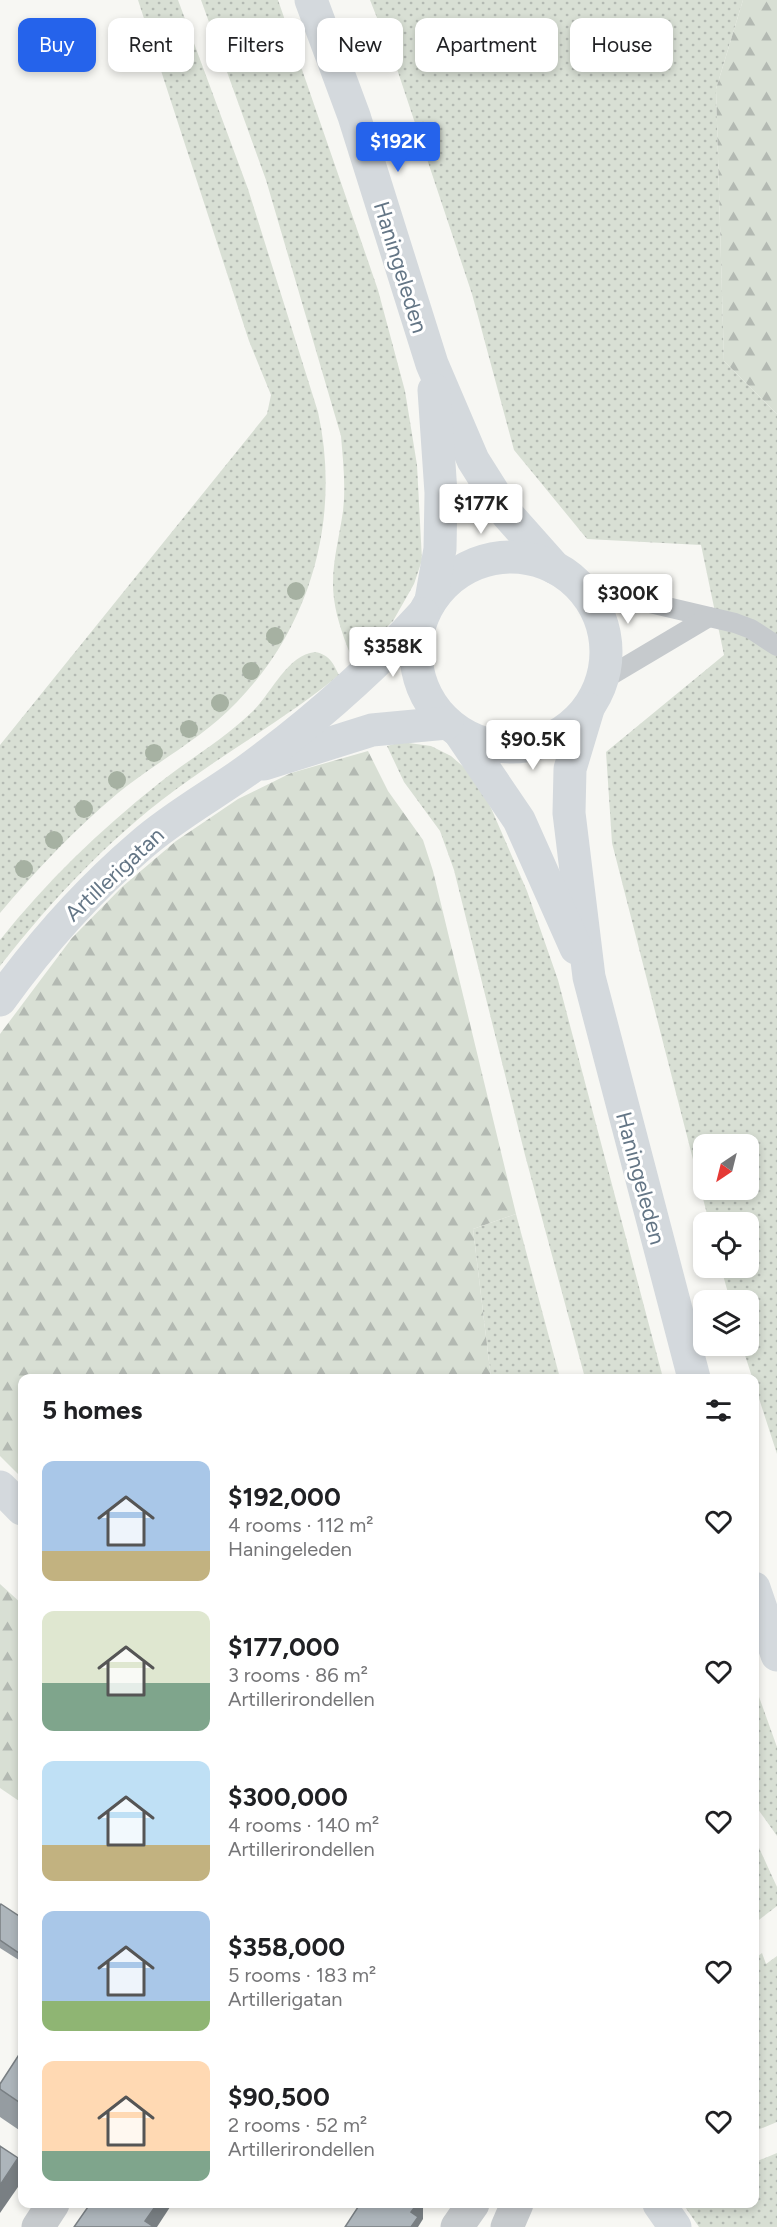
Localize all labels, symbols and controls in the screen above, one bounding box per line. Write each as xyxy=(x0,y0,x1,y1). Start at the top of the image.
chip: Buy xyxy=(18,18,96,72)
chip: Rent xyxy=(108,18,194,72)
chip: Filters xyxy=(206,18,305,72)
chip: New xyxy=(317,18,403,72)
chip: Apartment xyxy=(415,18,558,72)
chip: House xyxy=(570,18,673,72)
pin: $192K xyxy=(356,122,440,173)
text: $192K xyxy=(370,129,426,153)
street label: Haningeleden xyxy=(368,198,433,336)
pin: $177K xyxy=(439,484,523,535)
text: $177K xyxy=(453,491,509,515)
pin: $300K xyxy=(586,574,670,625)
text: $300K xyxy=(597,581,659,605)
pin: $358K xyxy=(351,627,435,678)
text: $358K xyxy=(363,634,423,658)
pin: $90.5K xyxy=(484,720,582,771)
text: $90.5K xyxy=(500,727,566,751)
street label: Artillerigatan xyxy=(59,822,170,927)
street label: Haningeleden xyxy=(610,1109,671,1247)
north arrow xyxy=(693,1134,759,1200)
map controls xyxy=(693,1134,759,1356)
button: locate xyxy=(693,1212,759,1278)
button: layers xyxy=(693,1290,759,1356)
text: 5 homes xyxy=(42,1394,142,1426)
icon: filters xyxy=(702,1394,735,1427)
text: $192,000 xyxy=(228,1481,341,1513)
icon: home xyxy=(90,1485,162,1557)
icon: heart xyxy=(702,1505,735,1538)
text: 4 rooms · 112 m² xyxy=(228,1513,374,1537)
text: Haningeleden xyxy=(228,1537,352,1561)
text: $177,000 xyxy=(228,1631,340,1663)
icon: home xyxy=(90,1635,162,1707)
icon: heart xyxy=(702,1655,735,1688)
text: 3 rooms · 86 m² xyxy=(228,1663,368,1687)
text: Artillerirondellen xyxy=(228,1687,375,1711)
text: $300,000 xyxy=(228,1781,348,1813)
icon: home xyxy=(90,1785,162,1857)
icon: heart xyxy=(702,1805,735,1838)
text: 4 rooms · 140 m² xyxy=(228,1813,379,1837)
text: Artillerirondellen xyxy=(228,1837,375,1861)
text: $358,000 xyxy=(228,1931,345,1963)
icon: home xyxy=(90,1935,162,2007)
icon: heart xyxy=(702,1955,735,1988)
text: 5 rooms · 183 m² xyxy=(228,1963,376,1987)
text: Artillerigatan xyxy=(228,1987,342,2011)
text: $90,500 xyxy=(228,2081,330,2113)
icon: home xyxy=(90,2085,162,2157)
icon: heart xyxy=(702,2105,735,2138)
text: 2 rooms · 52 m² xyxy=(228,2113,367,2137)
text: Artillerirondellen xyxy=(228,2137,375,2161)

